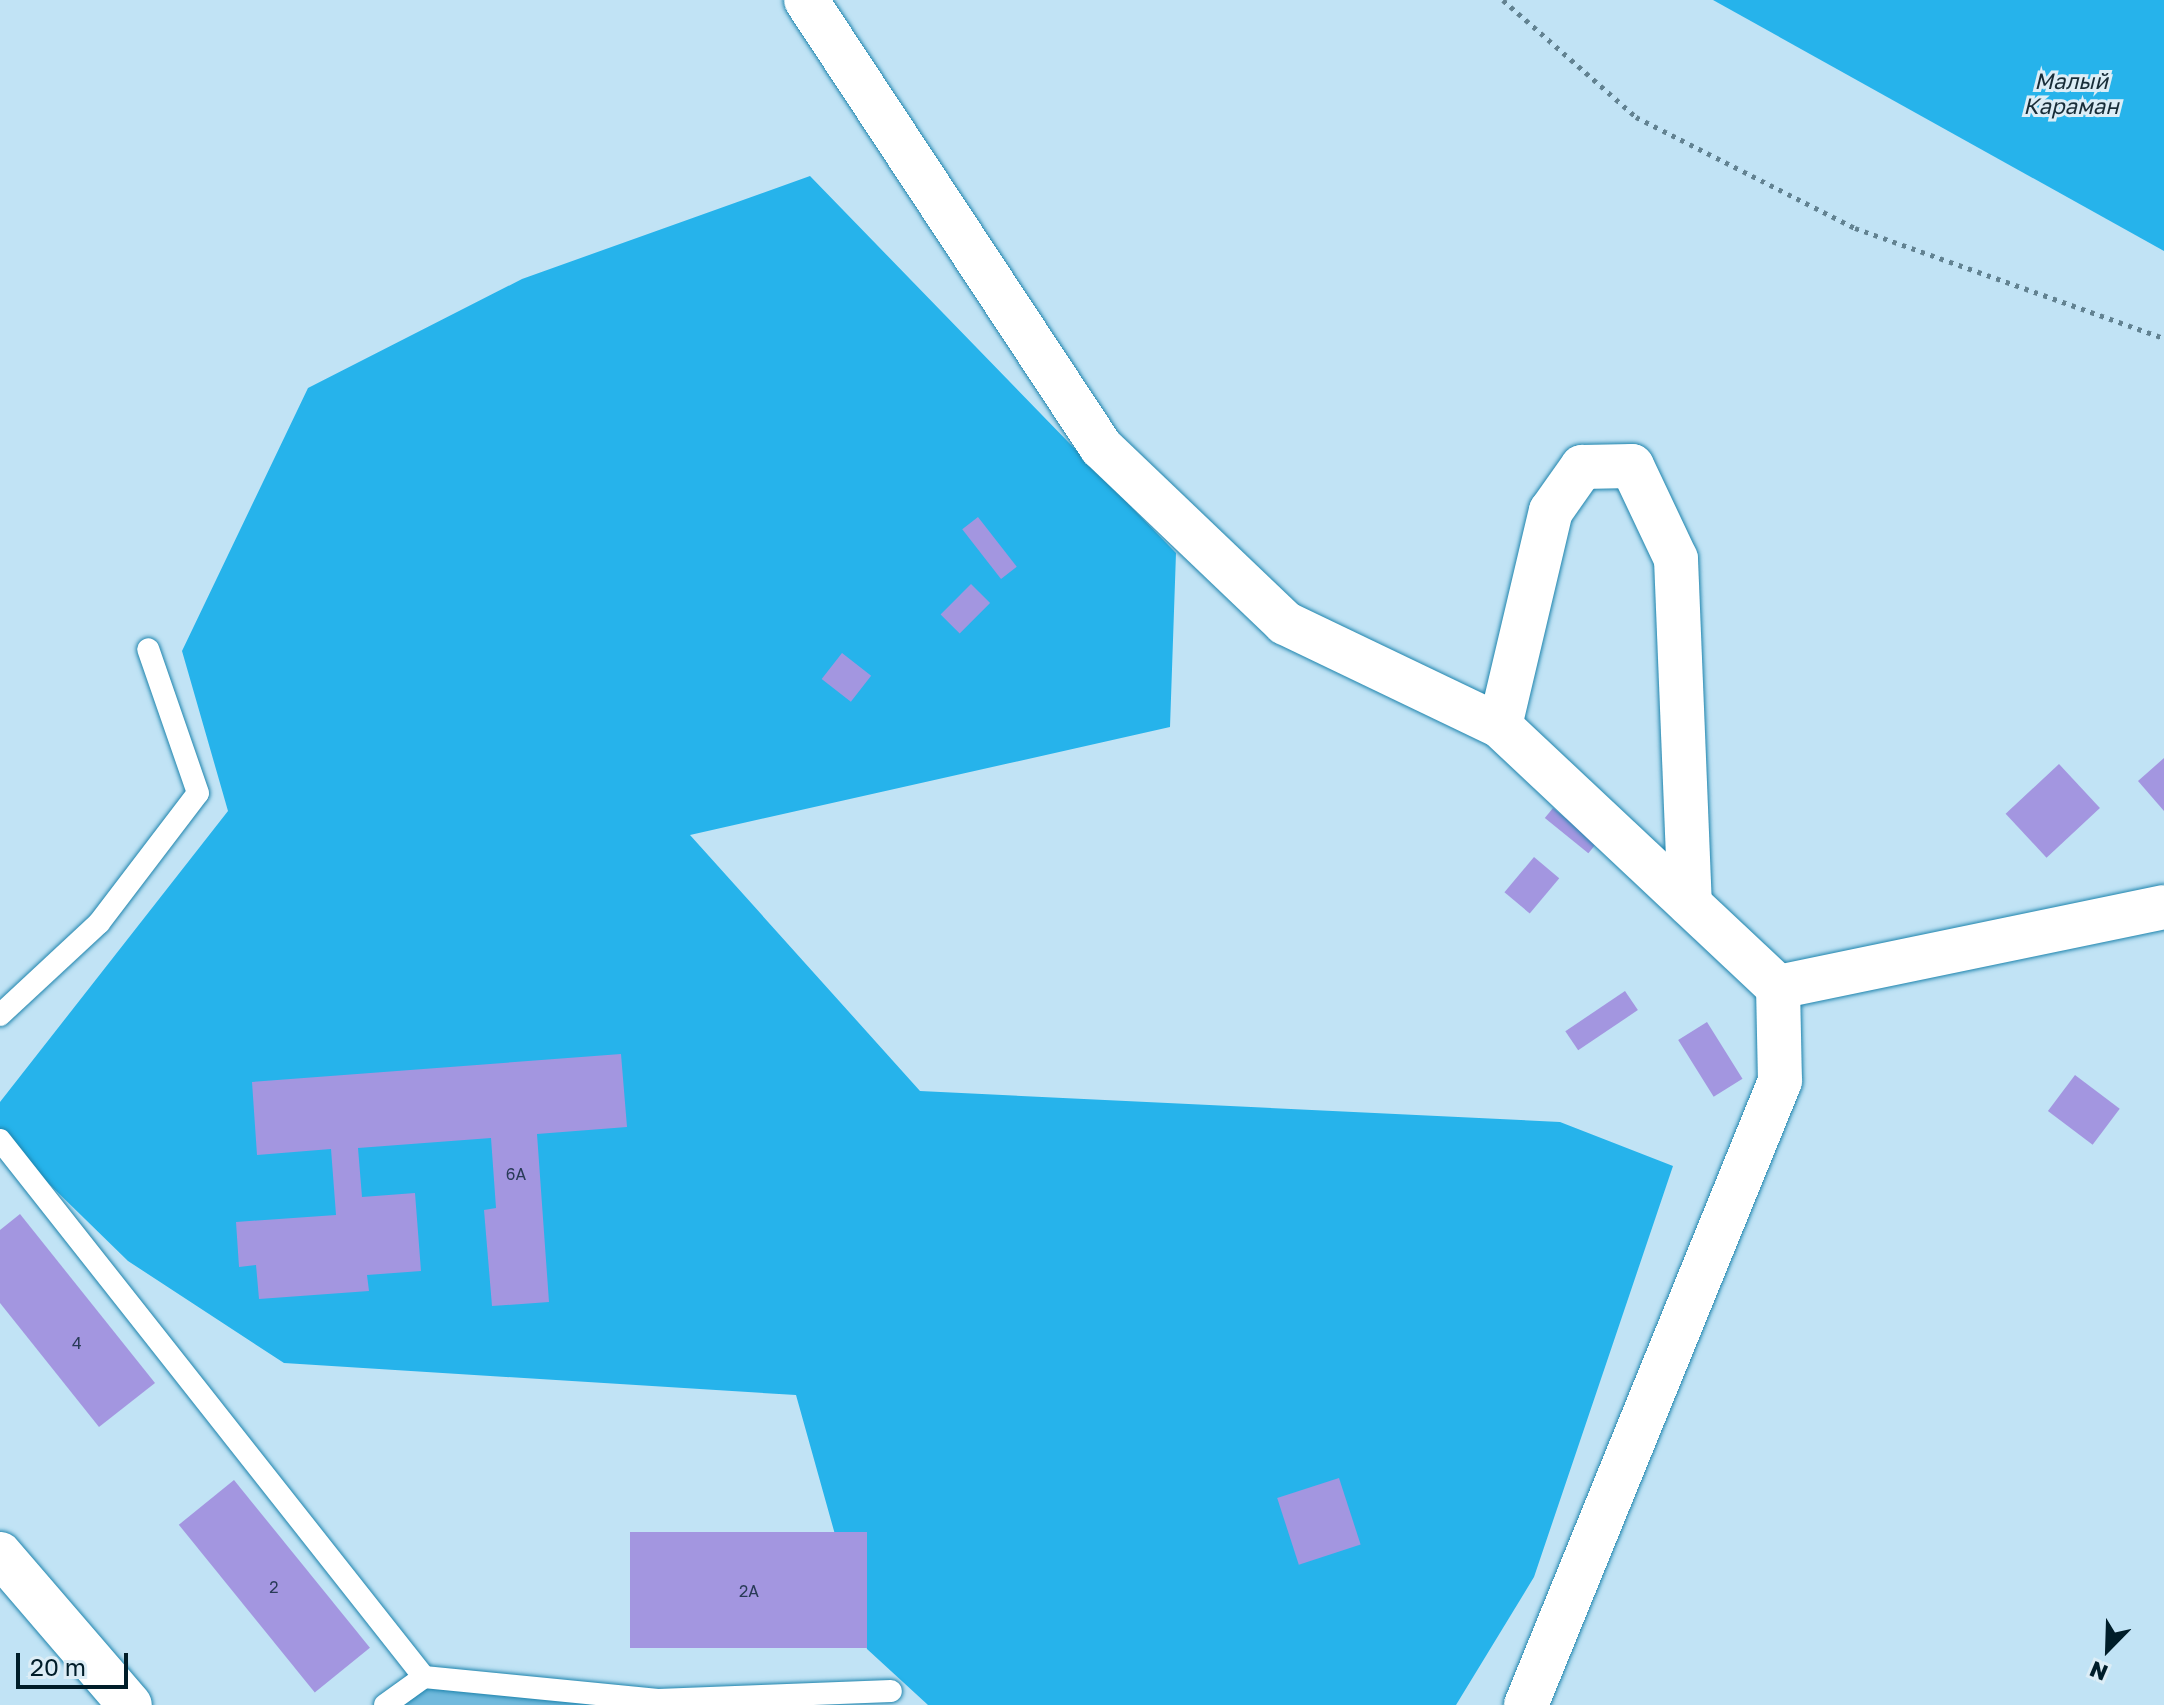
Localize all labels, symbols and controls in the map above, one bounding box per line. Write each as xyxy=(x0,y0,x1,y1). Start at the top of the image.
water label: Малый Караман xyxy=(2023,67,2119,118)
house number: 6А xyxy=(506,1164,526,1184)
house number: 4 xyxy=(72,1333,82,1353)
house number: 2 xyxy=(269,1577,279,1597)
house number: 2А xyxy=(739,1581,759,1601)
north arrow xyxy=(2068,1609,2148,1689)
scale bar xyxy=(20,1637,132,1687)
text: 20 m xyxy=(30,1652,86,1681)
text: N xyxy=(2085,1656,2111,1687)

